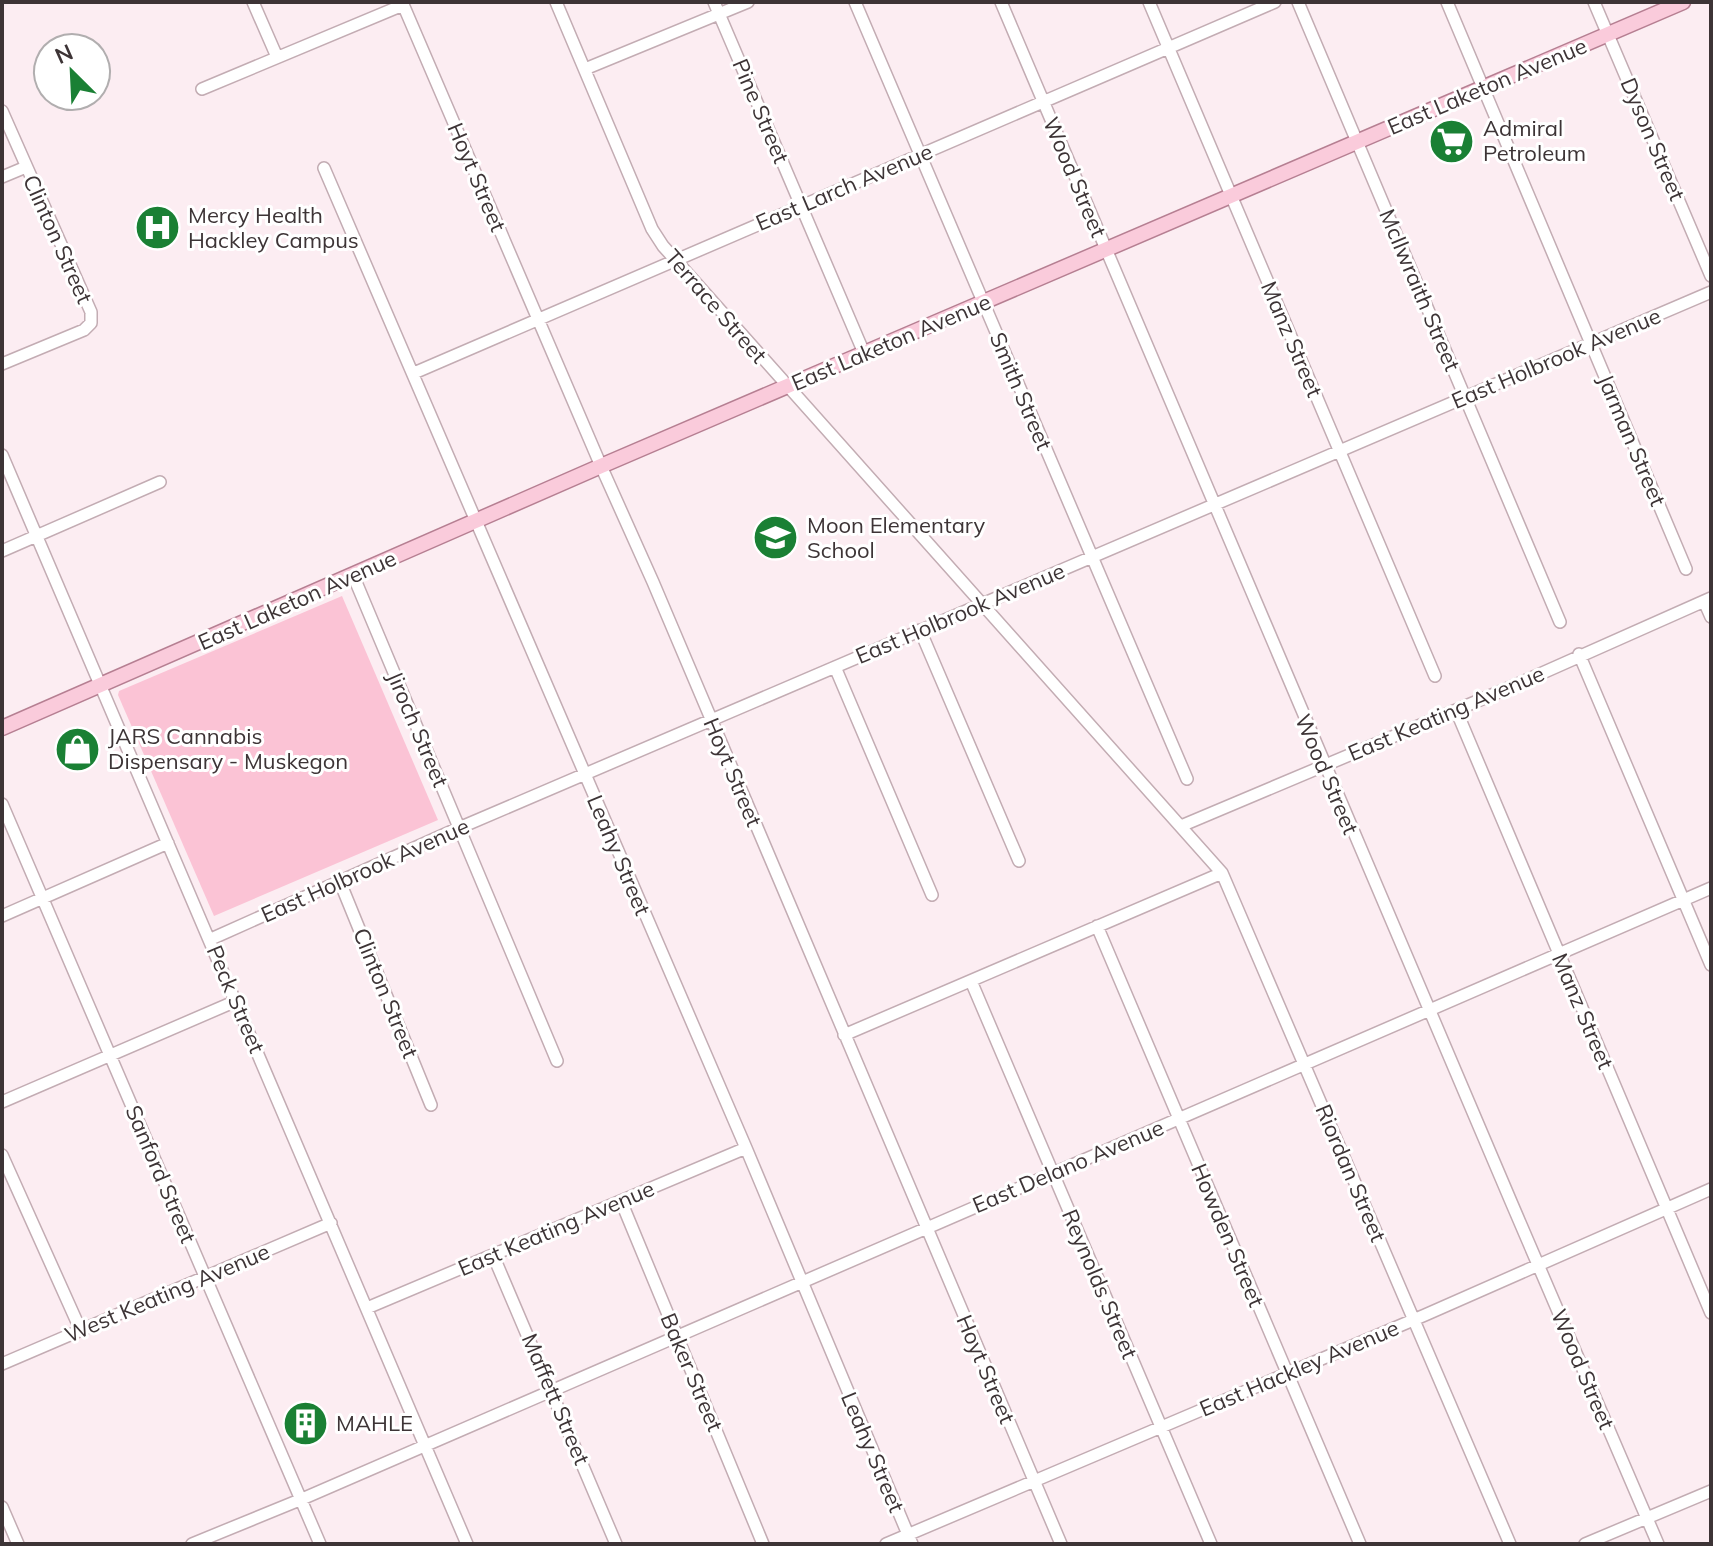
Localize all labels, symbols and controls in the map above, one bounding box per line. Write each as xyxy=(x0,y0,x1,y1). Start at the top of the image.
street label: East Laketon Avenue xyxy=(1383,31,1591,141)
north arrow xyxy=(32,32,112,112)
text: N xyxy=(51,38,77,70)
street label: Pine Street xyxy=(726,54,796,168)
street label: Dyson Street xyxy=(1615,73,1692,205)
street label: Wood Street xyxy=(1037,113,1113,242)
place label: Admiral Petroleum xyxy=(1483,114,1586,167)
supermarket icon: Admiral Petroleum xyxy=(1428,117,1476,165)
street label: Hoyt Street xyxy=(442,118,513,236)
street label: East Larch Avenue xyxy=(751,137,937,237)
street label: Clinton Street xyxy=(17,170,99,308)
place label: Mercy Health Hackley Campus xyxy=(188,201,359,254)
hospital icon: Mercy Health Hackley Campus xyxy=(133,204,181,252)
street label: McIlwraith Street xyxy=(1373,205,1467,376)
street label: Terrace Street xyxy=(659,243,773,369)
street label: Manz Street xyxy=(1255,277,1329,401)
street label: East Laketon Avenue xyxy=(787,287,995,397)
street label: East Holbrook Avenue xyxy=(1447,301,1665,415)
street label: Smith Street xyxy=(984,328,1059,454)
street label: Jarman Street xyxy=(1592,370,1672,510)
place label: Moon Elementary School xyxy=(807,511,985,564)
school or university icon: Moon Elementary School xyxy=(752,514,800,562)
street label: East Laketon Avenue xyxy=(194,544,400,656)
street label: East Holbrook Avenue xyxy=(851,556,1069,670)
street label: East Keating Avenue xyxy=(1344,659,1548,767)
street label: Jiroch Street xyxy=(381,667,455,791)
street label: Wood Street xyxy=(1289,710,1365,839)
street label: Hoyt Street xyxy=(698,713,769,831)
place label: JARS Cannabis Dispensary - Muskegon xyxy=(108,722,348,775)
shop icon: JARS Cannabis Dispensary - Muskegon xyxy=(53,725,101,773)
street label: Leahy Street xyxy=(581,791,657,920)
street label: East Holbrook Avenue xyxy=(257,812,473,928)
street label: Clinton Street xyxy=(347,924,425,1063)
street label: Peck Street xyxy=(201,941,271,1057)
street label: Manz Street xyxy=(1546,949,1620,1073)
street label: Riordan Street xyxy=(1309,1100,1393,1246)
street label: Sanford Street xyxy=(119,1101,203,1247)
street label: East Delano Avenue xyxy=(968,1113,1168,1219)
street label: Howden Street xyxy=(1185,1159,1271,1311)
street label: East Keating Avenue xyxy=(454,1174,658,1282)
street label: Reynolds Street xyxy=(1056,1205,1144,1363)
street label: West Keating Avenue xyxy=(60,1237,274,1349)
street label: Wood Street xyxy=(1545,1305,1621,1434)
street label: Baker Street xyxy=(655,1309,730,1436)
street label: Hoyt Street xyxy=(951,1310,1022,1428)
street label: East Hackley Avenue xyxy=(1195,1313,1403,1423)
street label: Maffett Street xyxy=(516,1329,596,1469)
street label: Leahy Street xyxy=(835,1388,911,1517)
building icon: MAHLE xyxy=(281,1399,329,1447)
place label: MAHLE xyxy=(336,1409,413,1437)

